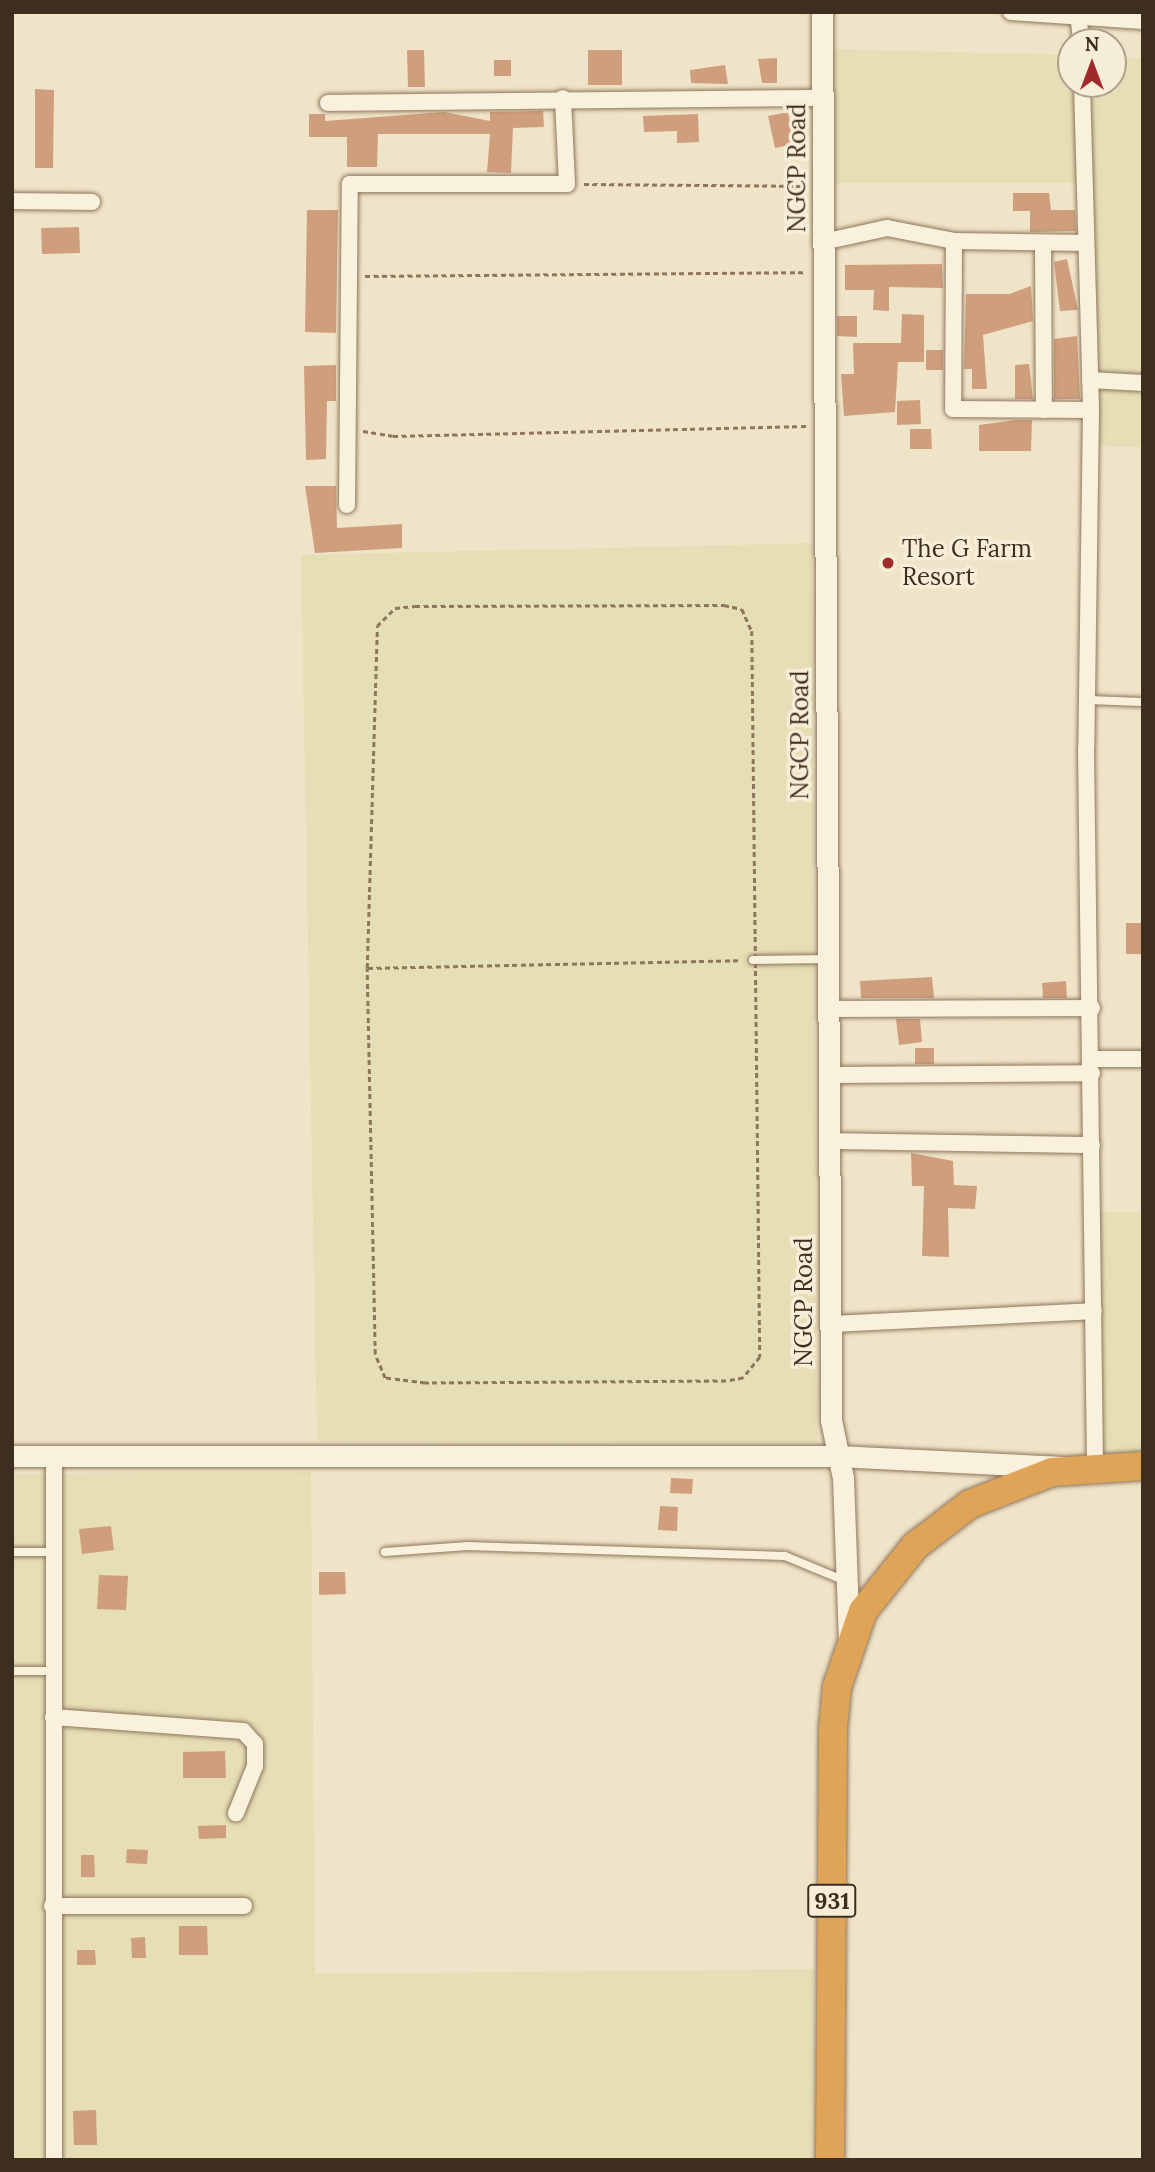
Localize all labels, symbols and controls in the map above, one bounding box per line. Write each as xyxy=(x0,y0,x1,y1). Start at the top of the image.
north arrow xyxy=(1057,28,1127,98)
text: N xyxy=(1085,32,1099,56)
street label: NGCP Road xyxy=(783,103,811,233)
place label: The G Farm Resort xyxy=(902,535,1032,591)
marker: The G Farm Resort xyxy=(880,555,896,571)
street label: NGCP Road xyxy=(786,670,814,800)
street label: NGCP Road xyxy=(790,1237,818,1367)
road number: 931 xyxy=(806,1882,858,1920)

